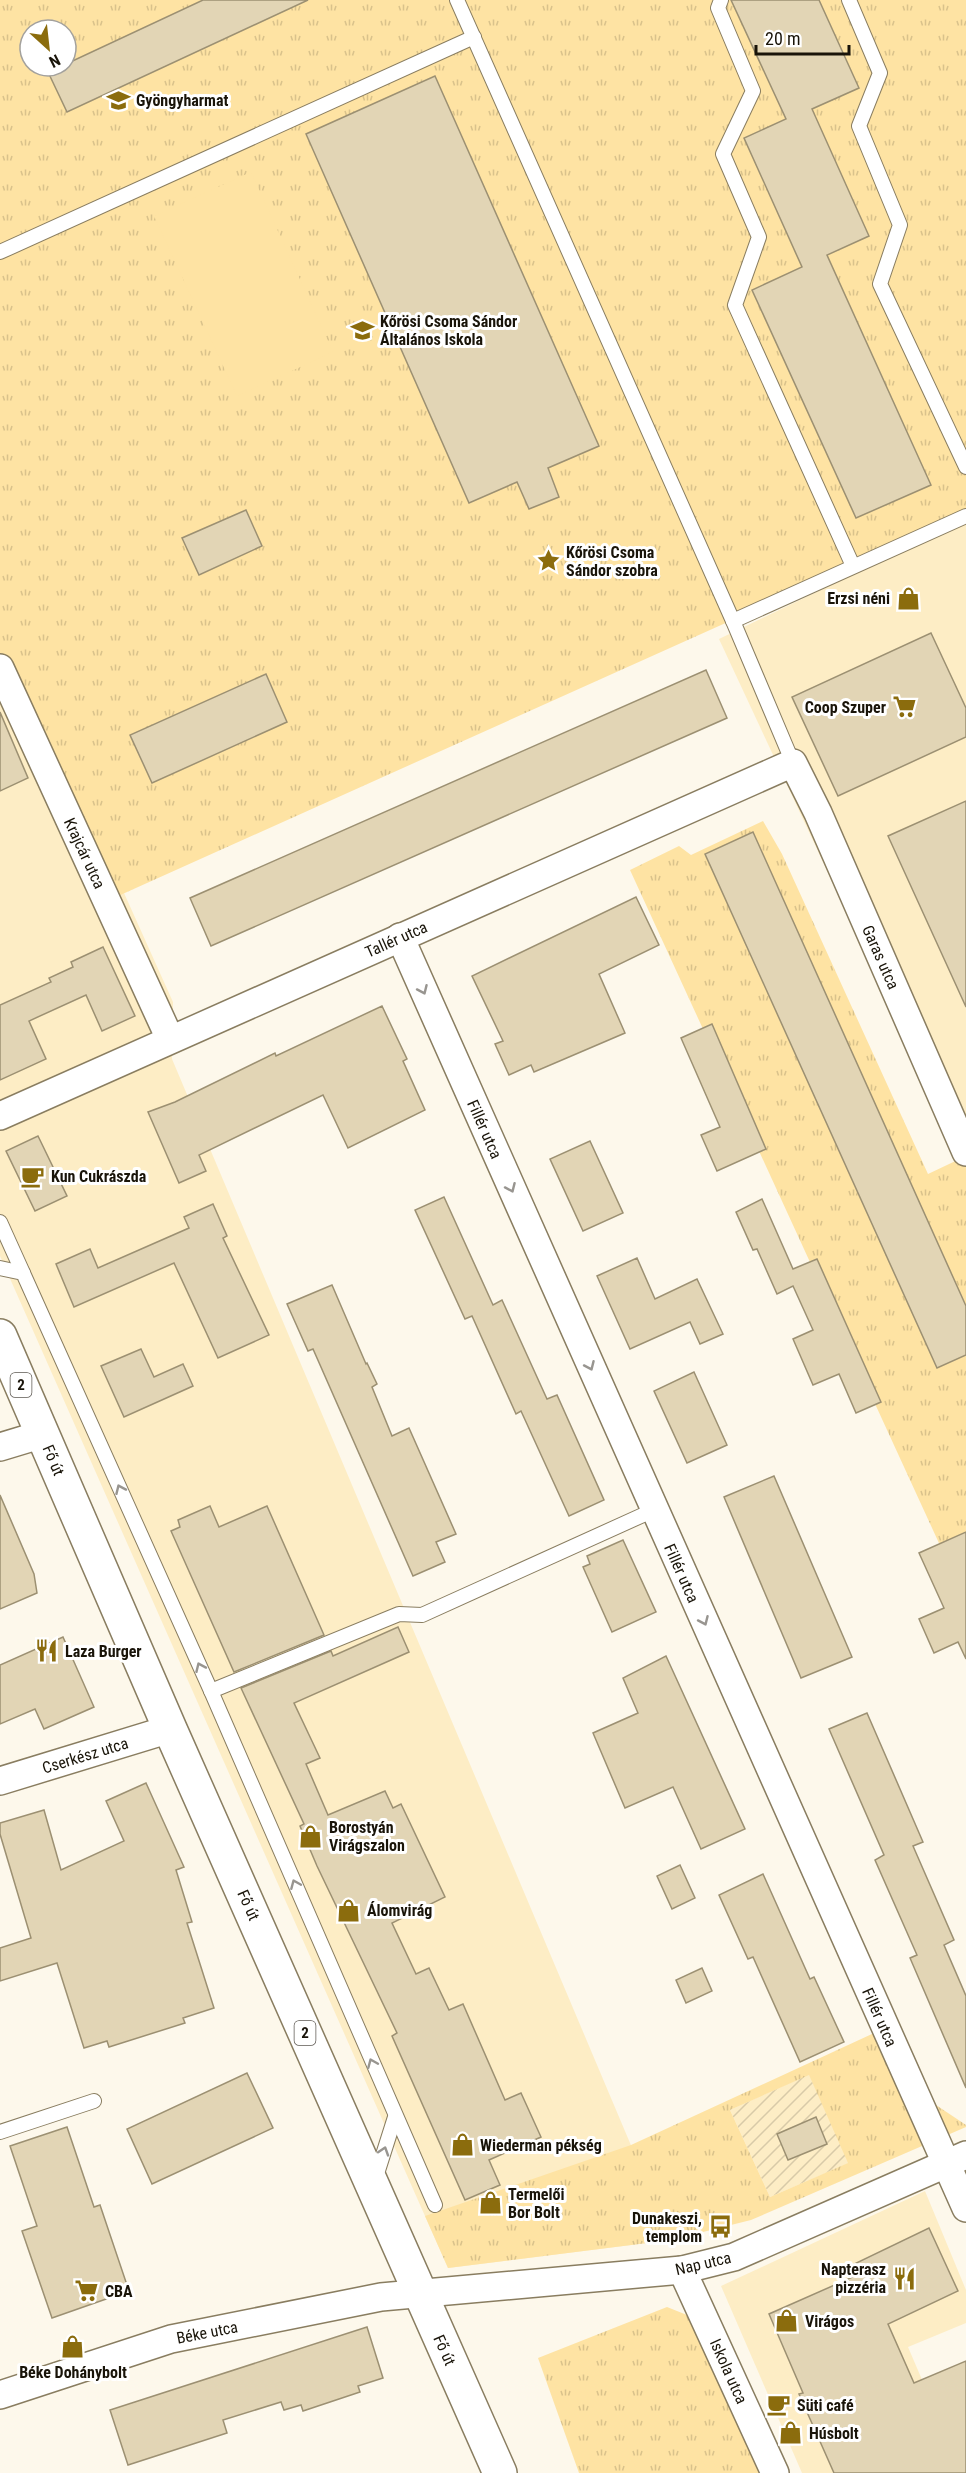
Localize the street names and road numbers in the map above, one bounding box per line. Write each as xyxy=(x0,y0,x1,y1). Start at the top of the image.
street label: Krajcár utca xyxy=(60,815,109,892)
street label: Tallér utca xyxy=(362,917,430,962)
street label: Garas utca xyxy=(858,922,903,992)
street label: Fillér utca xyxy=(463,1097,506,1162)
road number: 2 xyxy=(10,1373,32,1397)
street label: Fő út xyxy=(39,1442,69,1479)
street label: Fillér utca xyxy=(660,1541,703,1606)
street label: Cserkész utca xyxy=(40,1733,130,1778)
street label: Fő út xyxy=(233,1887,264,1924)
street label: Fillér utca xyxy=(858,1985,901,2050)
road number: 2 xyxy=(294,2021,316,2045)
street label: Nap utca xyxy=(673,2248,733,2279)
street label: Béke utca xyxy=(175,2317,239,2348)
street label: Fő út xyxy=(429,2332,460,2369)
street label: Iskola utca xyxy=(706,2336,751,2407)

